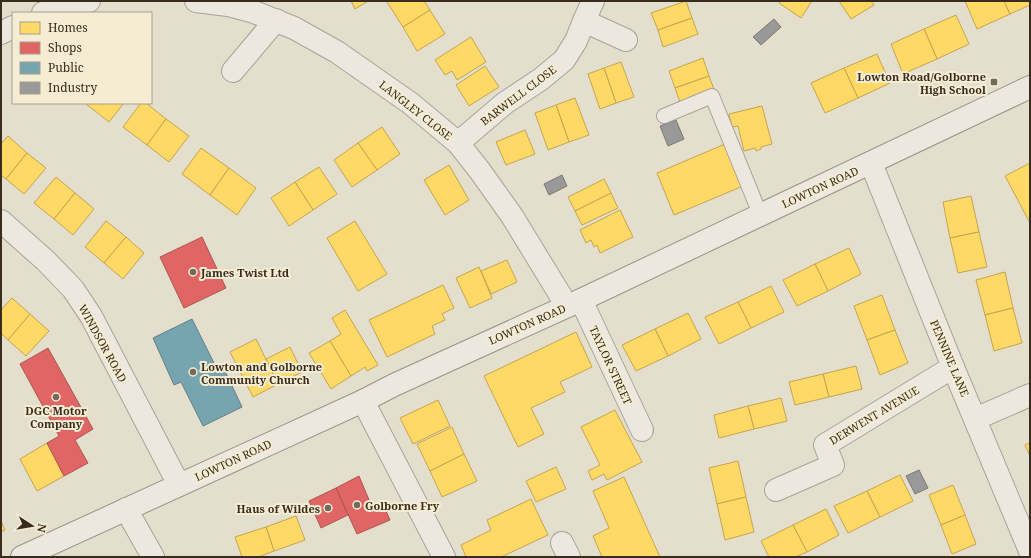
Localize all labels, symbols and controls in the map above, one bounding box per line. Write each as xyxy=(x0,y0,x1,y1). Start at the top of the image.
legend xyxy=(12,12,152,104)
text: Homes xyxy=(48,19,88,36)
text: Shops xyxy=(48,39,82,56)
text: Public xyxy=(48,59,84,76)
street label: BARWELL CLOSE xyxy=(477,61,559,128)
place label: Lowton Road/Golborne High School xyxy=(857,69,986,97)
street label: LANGLEY CLOSE xyxy=(376,77,456,143)
marker: Lowton Road/Golborne High School xyxy=(989,77,999,87)
text: Industry xyxy=(48,79,97,96)
street label: LOWTON ROAD xyxy=(779,163,861,211)
place label: James Twist Ltd xyxy=(200,265,289,280)
marker: James Twist Ltd xyxy=(188,267,198,277)
street label: LOWTON ROAD xyxy=(486,300,568,348)
street label: WINDSOR ROAD xyxy=(75,301,131,385)
street label: PENNINE LANE xyxy=(927,317,973,399)
street label: TAYLOR STREET xyxy=(586,323,636,407)
place label: Lowton and Golborne Community Church xyxy=(201,359,322,387)
marker: Lowton and Golborne Community Church xyxy=(188,367,198,377)
street label: DERWENT AVENUE xyxy=(826,382,922,448)
marker: DGC Motor Company xyxy=(51,392,61,402)
place label: DGC Motor Company xyxy=(25,403,87,431)
street label: LOWTON ROAD xyxy=(192,436,274,484)
place label: Golborne Fry xyxy=(365,498,440,513)
marker: Golborne Fry xyxy=(352,500,362,510)
place label: Haus of Wildes xyxy=(237,501,320,516)
marker: Haus of Wildes xyxy=(323,503,333,513)
north arrow xyxy=(12,506,52,546)
text: N xyxy=(34,522,51,534)

